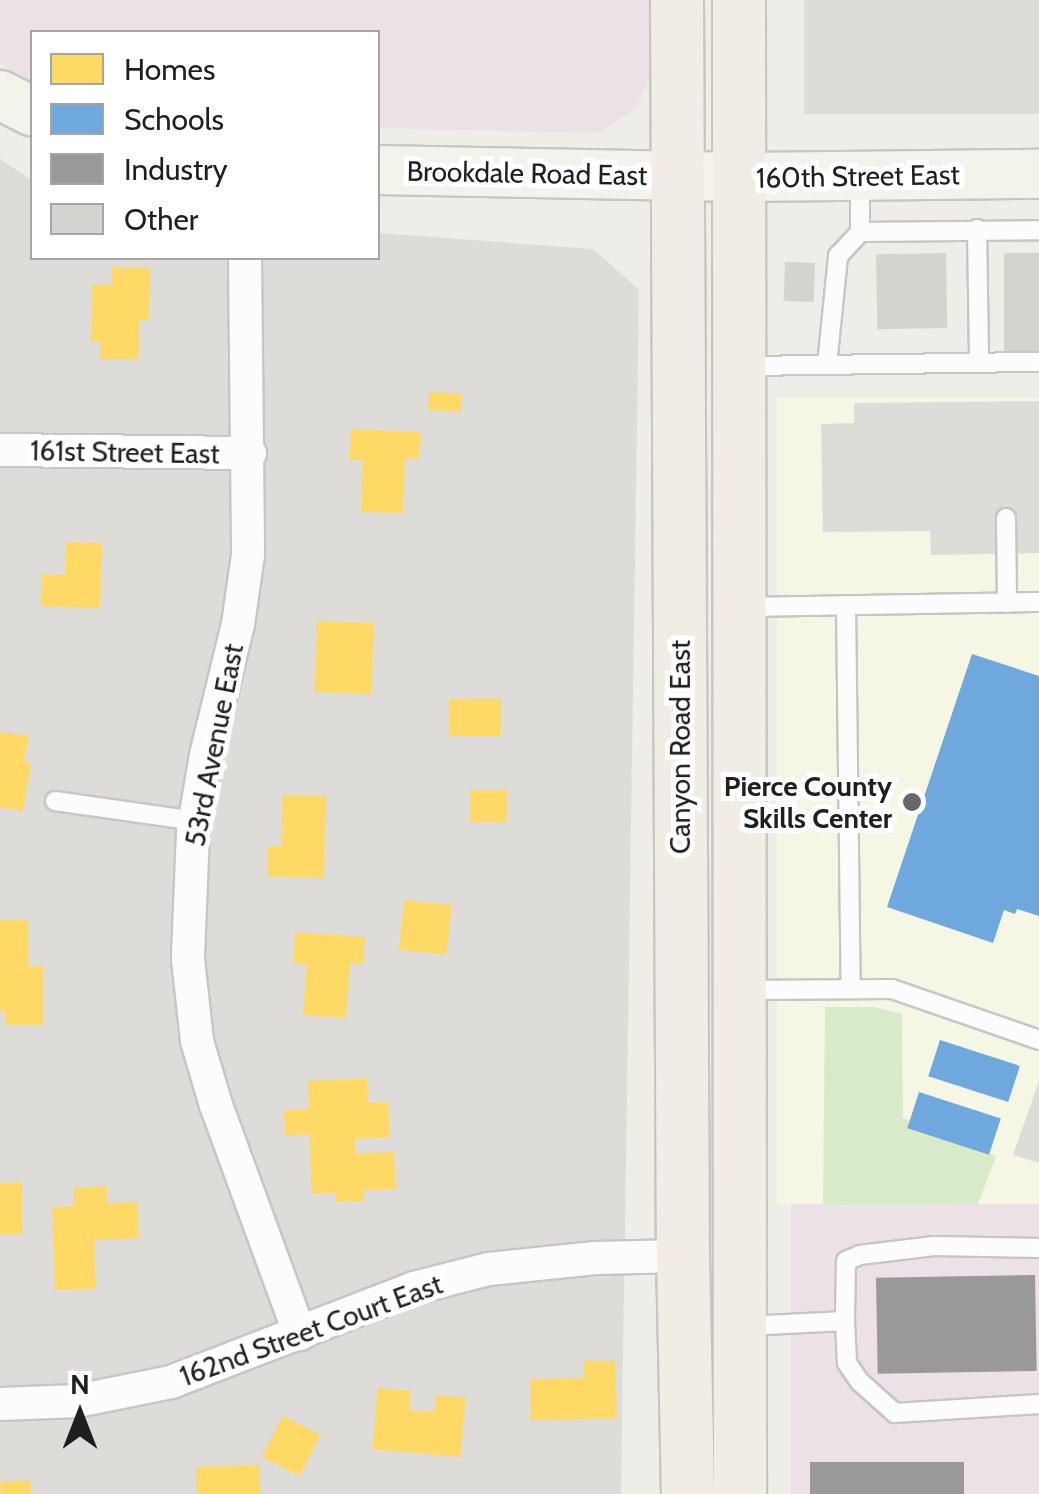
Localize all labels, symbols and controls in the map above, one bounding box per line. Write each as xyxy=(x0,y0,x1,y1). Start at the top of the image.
legend xyxy=(30,30,380,260)
text: Homes xyxy=(124,51,215,88)
text: Schools xyxy=(124,101,224,138)
text: Industry xyxy=(124,151,228,188)
street label: Brookdale Road East xyxy=(406,154,648,192)
street label: 160th Street East xyxy=(756,157,960,195)
text: Other xyxy=(124,201,198,238)
street label: 161st Street East xyxy=(30,434,220,470)
street label: Canyon Road East xyxy=(663,640,697,854)
street label: 53rd Avenue East xyxy=(178,641,250,849)
place label: Pierce County Skills Center xyxy=(724,769,892,835)
marker: Pierce County Skills Center xyxy=(901,791,923,813)
street label: 162nd Street Court East xyxy=(175,1267,447,1393)
north arrow xyxy=(30,1364,130,1464)
text: N xyxy=(70,1367,90,1401)

